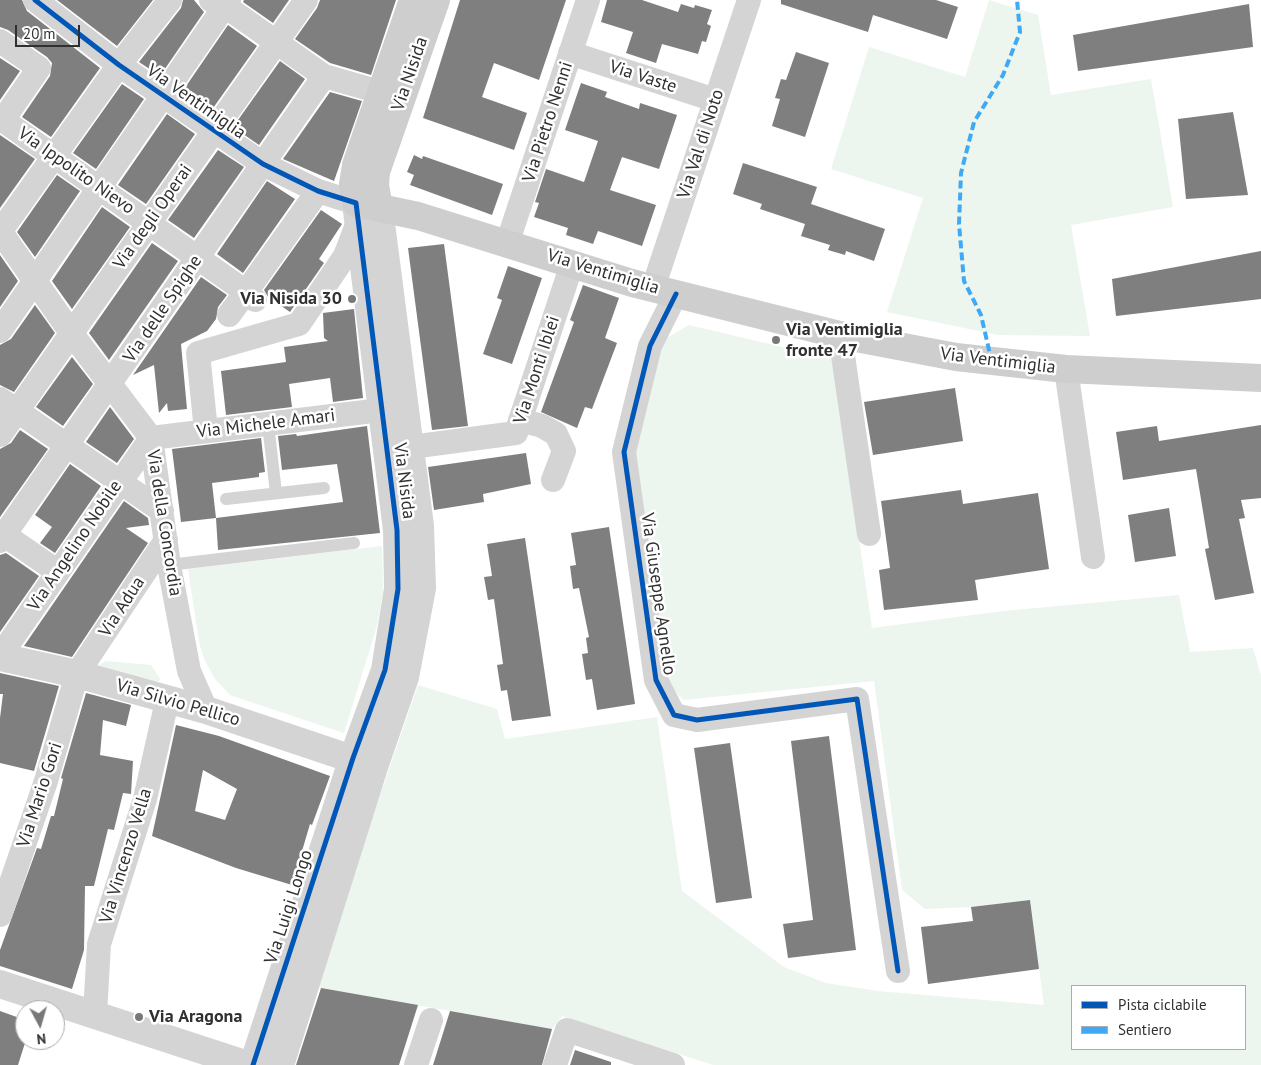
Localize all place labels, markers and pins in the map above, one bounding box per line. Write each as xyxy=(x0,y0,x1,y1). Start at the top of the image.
place label: Via Nisida 30 xyxy=(240,288,342,310)
marker: Via Nisida 30 xyxy=(346,293,358,305)
place label: Via Ventimiglia fronte 47 xyxy=(786,319,903,362)
marker: Via Ventimiglia fronte 47 xyxy=(770,334,782,346)
place label: Via Aragona xyxy=(149,1006,242,1028)
marker: Via Aragona xyxy=(133,1011,145,1023)

